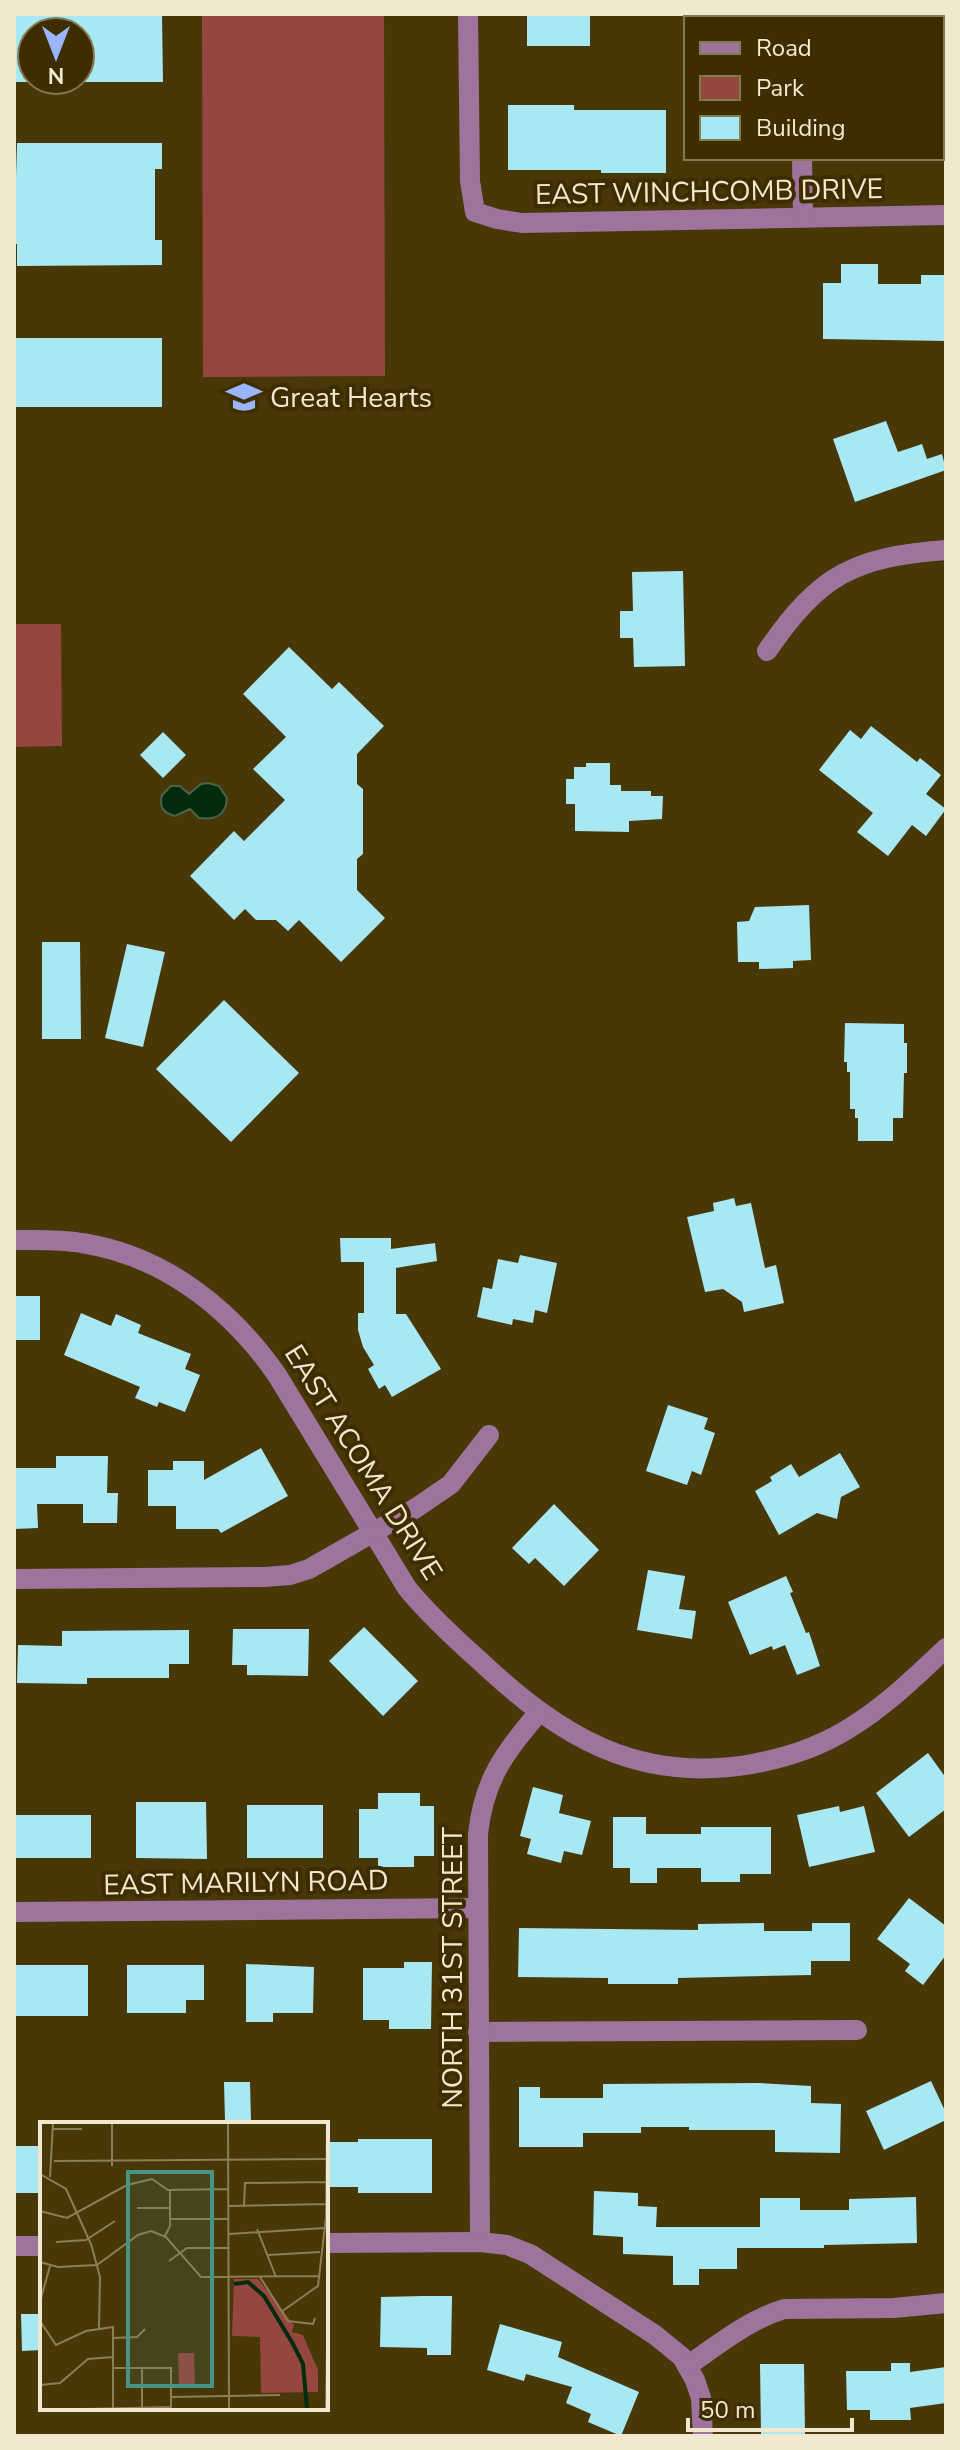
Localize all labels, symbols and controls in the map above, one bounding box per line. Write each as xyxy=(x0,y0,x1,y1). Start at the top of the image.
north arrow xyxy=(16,16,96,96)
legend xyxy=(684,16,944,160)
text: Road xyxy=(756,32,812,64)
text: N xyxy=(48,60,64,90)
text: Park xyxy=(756,72,805,104)
text: Building xyxy=(756,112,846,144)
street label: EAST WINCHCOMB DRIVE xyxy=(535,170,883,214)
school or university icon: Great Hearts xyxy=(225,378,263,416)
place label: Great Hearts xyxy=(270,379,432,417)
street label: EAST ACOMA DRIVE xyxy=(275,1338,451,1587)
street label: NORTH 31ST STREET xyxy=(434,1827,472,2109)
street label: EAST MARILYN ROAD xyxy=(103,1862,389,1904)
inset map xyxy=(40,2122,328,2410)
scale bar xyxy=(688,2382,852,2432)
text: 50 m xyxy=(700,2394,756,2426)

